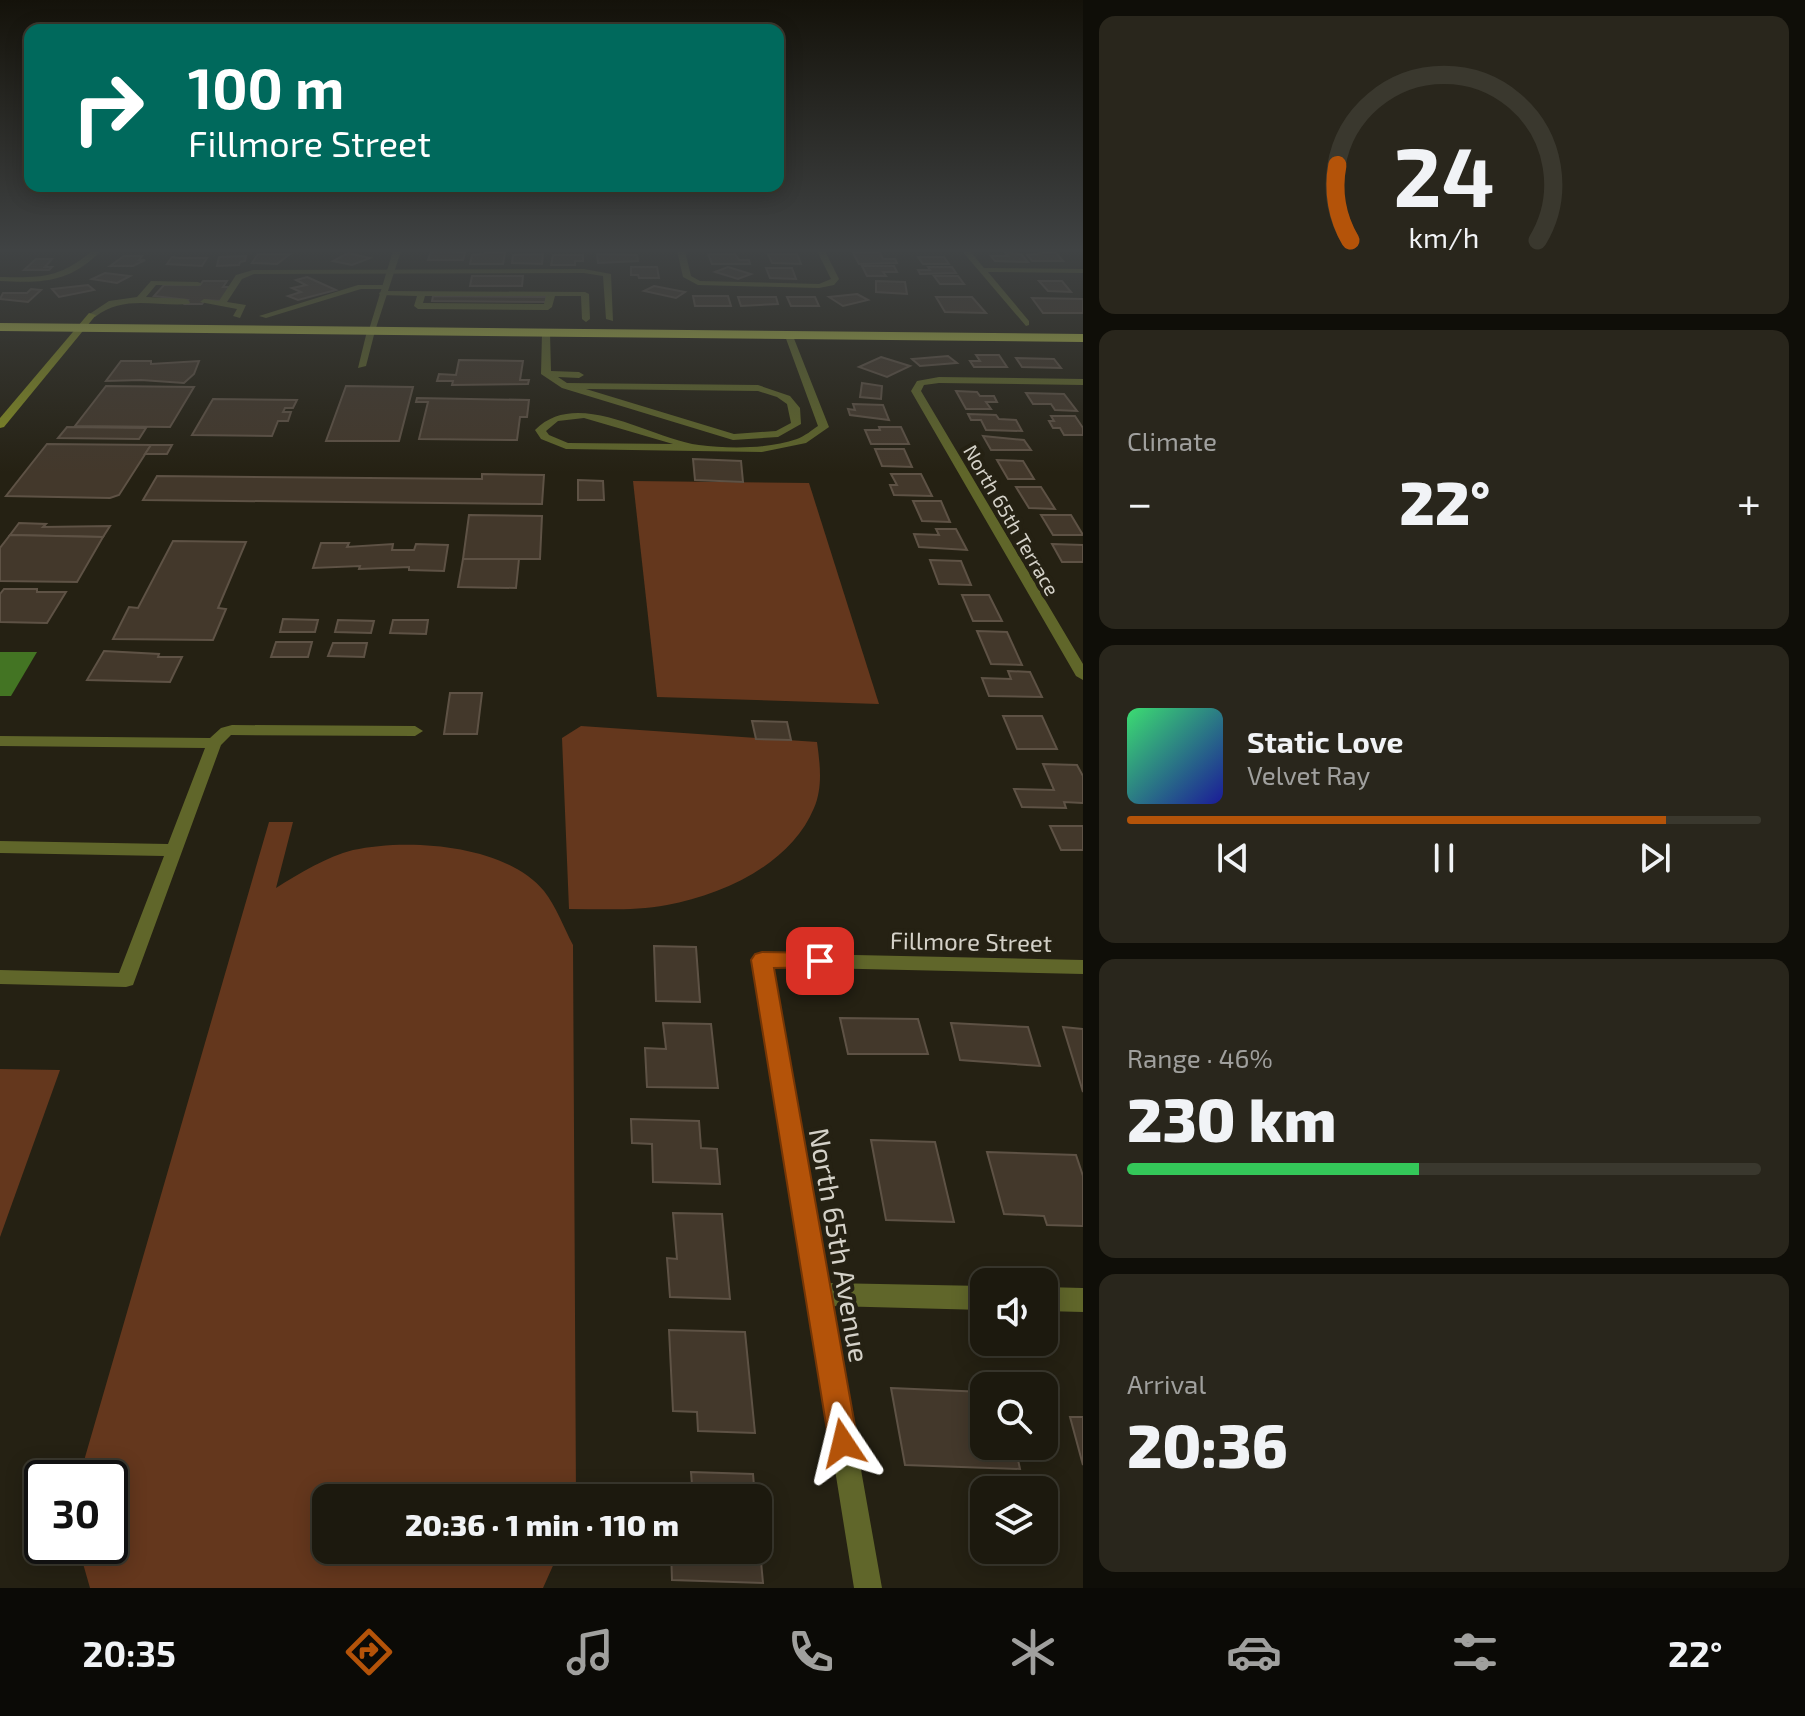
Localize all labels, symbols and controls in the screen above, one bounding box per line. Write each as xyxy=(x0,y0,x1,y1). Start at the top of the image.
text: 100 m xyxy=(188,53,344,120)
icon: right xyxy=(56,56,160,160)
text: Fillmore Street xyxy=(188,121,431,164)
text: 24 xyxy=(1393,124,1495,224)
text: km/h xyxy=(1409,219,1479,254)
text: Climate xyxy=(1127,425,1217,456)
street label: North 65th Terrace xyxy=(959,440,1065,600)
text: 22° xyxy=(1399,465,1490,537)
text: − xyxy=(1127,475,1153,528)
text: + xyxy=(1737,475,1761,528)
text: Static Love xyxy=(1247,723,1403,759)
text: Velvet Ray xyxy=(1247,759,1370,790)
icon: previous xyxy=(1211,836,1255,880)
icon: pause xyxy=(1422,836,1466,880)
icon: next xyxy=(1633,836,1677,880)
street label: Fillmore Street xyxy=(890,925,1052,957)
pin xyxy=(786,927,854,995)
icon: arrive xyxy=(798,939,842,983)
text: Range · 46% xyxy=(1127,1042,1273,1073)
text: 230 km xyxy=(1127,1082,1337,1154)
street label: North 65th Avenue xyxy=(803,1125,877,1365)
map controls xyxy=(970,1268,1058,1564)
button: sound xyxy=(970,1268,1058,1356)
text: Arrival xyxy=(1127,1368,1206,1399)
button: search xyxy=(970,1372,1058,1460)
position arrow xyxy=(801,1401,885,1485)
text: 20:36 xyxy=(1127,1408,1288,1480)
speed limit sign: 30 xyxy=(24,1460,128,1564)
button: layers xyxy=(970,1476,1058,1564)
text: 20:36 · 1 min · 110 m xyxy=(405,1506,679,1542)
icon: directions xyxy=(341,1624,397,1680)
icon: music xyxy=(562,1624,618,1680)
icon: phone xyxy=(783,1624,839,1680)
icon: climate xyxy=(1005,1624,1061,1680)
icon: car xyxy=(1226,1624,1282,1680)
icon: filters xyxy=(1447,1624,1503,1680)
text: 20:35 xyxy=(83,1631,176,1674)
text: 22° xyxy=(1668,1631,1722,1674)

